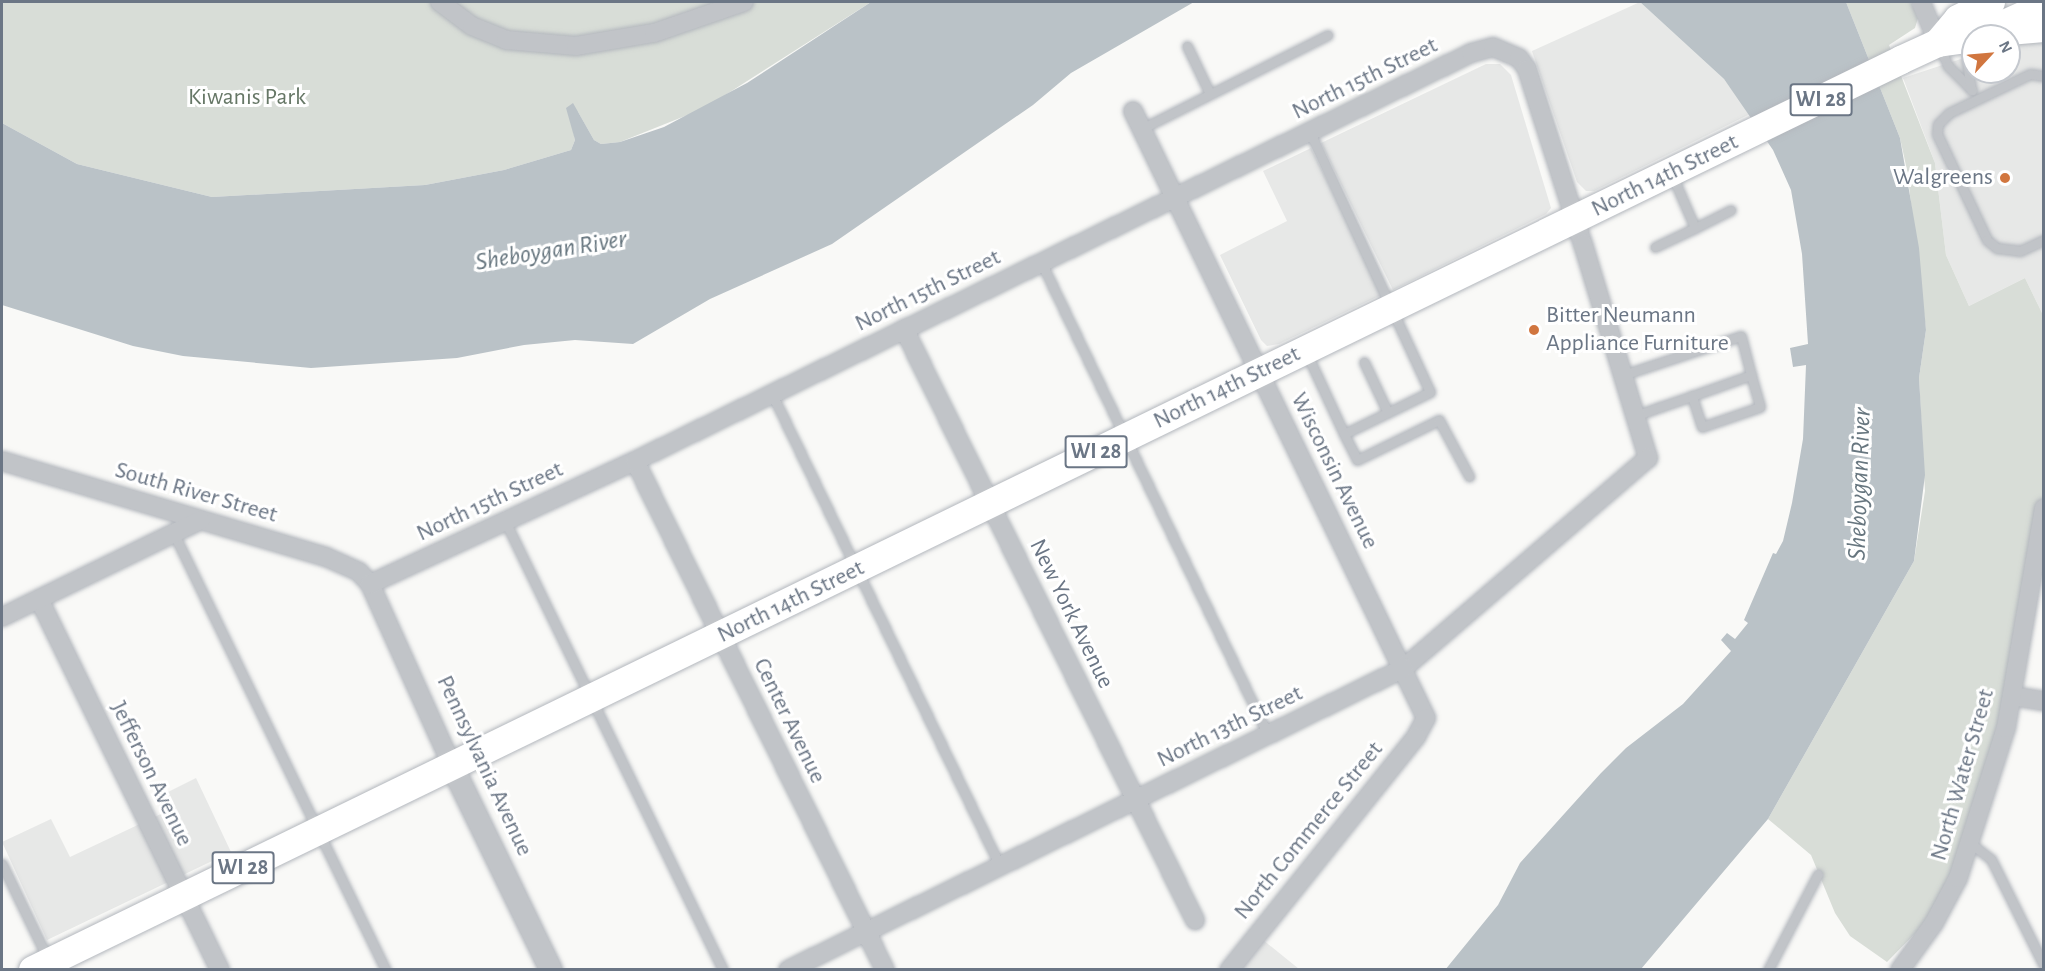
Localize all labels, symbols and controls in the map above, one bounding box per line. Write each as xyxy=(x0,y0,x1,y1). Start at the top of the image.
north arrow xyxy=(1961,24,2021,84)
street label: North 15th Street xyxy=(1288,31,1442,127)
text: N xyxy=(1996,38,2015,55)
road number: WI 28 xyxy=(1790,81,1852,119)
park label: Kiwanis Park xyxy=(188,84,306,112)
street label: North 14th Street xyxy=(1587,128,1743,224)
place label: Walgreens xyxy=(1893,164,1993,192)
marker: Walgreens xyxy=(1998,171,2012,185)
water label: Sheboygan River xyxy=(473,224,629,278)
street label: North 15th Street xyxy=(851,243,1005,339)
place label: Bitter Neumann Appliance Furniture xyxy=(1546,302,1729,358)
marker: Bitter Neumann Appliance Furniture xyxy=(1527,323,1541,337)
street label: North 14th Street xyxy=(1149,340,1305,436)
street label: Wisconsin Avenue xyxy=(1284,388,1384,554)
water label: Sheboygan River xyxy=(1842,407,1878,561)
road number: WI 28 xyxy=(1064,433,1128,471)
street label: South River Street xyxy=(112,456,280,530)
street label: North 15th Street xyxy=(412,456,568,548)
street label: New York Avenue xyxy=(1022,535,1120,693)
street label: North 14th Street xyxy=(713,554,869,650)
street label: Center Avenue xyxy=(746,654,832,788)
street label: Pennsylvania Avenue xyxy=(430,671,538,861)
street label: North 13th Street xyxy=(1153,679,1307,775)
street label: North Water Street xyxy=(1925,686,2001,864)
street label: Jefferson Avenue xyxy=(104,697,198,851)
street label: North Commerce Street xyxy=(1228,736,1390,926)
road number: WI 28 xyxy=(212,849,274,887)

